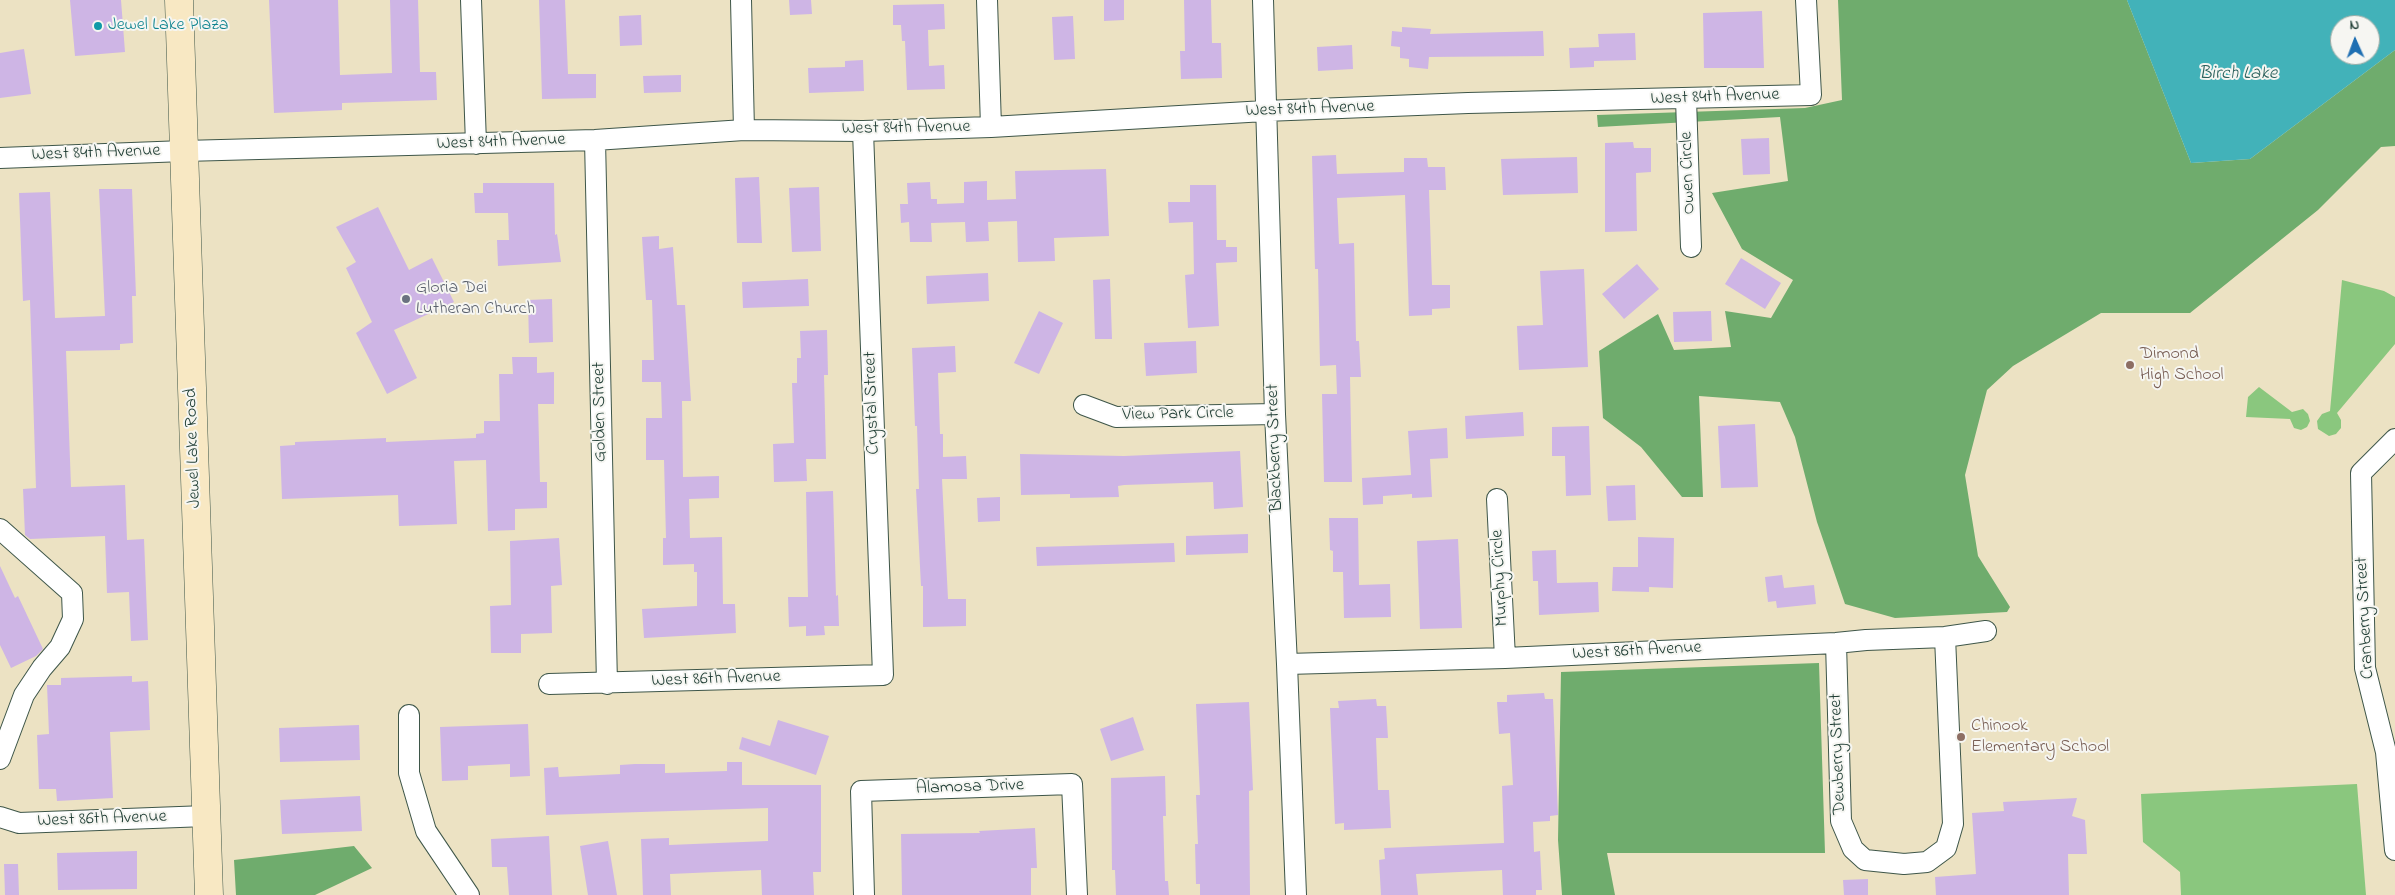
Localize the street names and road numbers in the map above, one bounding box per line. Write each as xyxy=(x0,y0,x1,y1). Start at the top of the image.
street label: West 84th Avenue xyxy=(1650,85,1780,111)
street label: West 84th Avenue xyxy=(1245,97,1375,123)
street label: West 84th Avenue xyxy=(841,117,971,141)
street label: West 84th Avenue xyxy=(436,130,566,156)
street label: Owen Circle xyxy=(1677,131,1701,215)
street label: West 84th Avenue xyxy=(31,141,161,167)
street label: Crystal Street xyxy=(860,351,886,455)
street label: Golden Street xyxy=(589,362,613,462)
street label: Blackberry Street xyxy=(1263,384,1289,512)
street label: Jewel Lake Road xyxy=(181,388,207,508)
street label: View Park Circle xyxy=(1122,403,1234,427)
street label: Murphy Circle xyxy=(1488,529,1514,627)
street label: Cranberry Street xyxy=(2352,556,2380,680)
street label: West 86th Avenue xyxy=(1572,638,1702,666)
street label: West 86th Avenue xyxy=(651,667,781,693)
street label: Dewberry Street xyxy=(1826,693,1852,815)
street label: Alamosa Drive xyxy=(916,775,1024,801)
street label: West 86th Avenue xyxy=(37,807,167,833)

